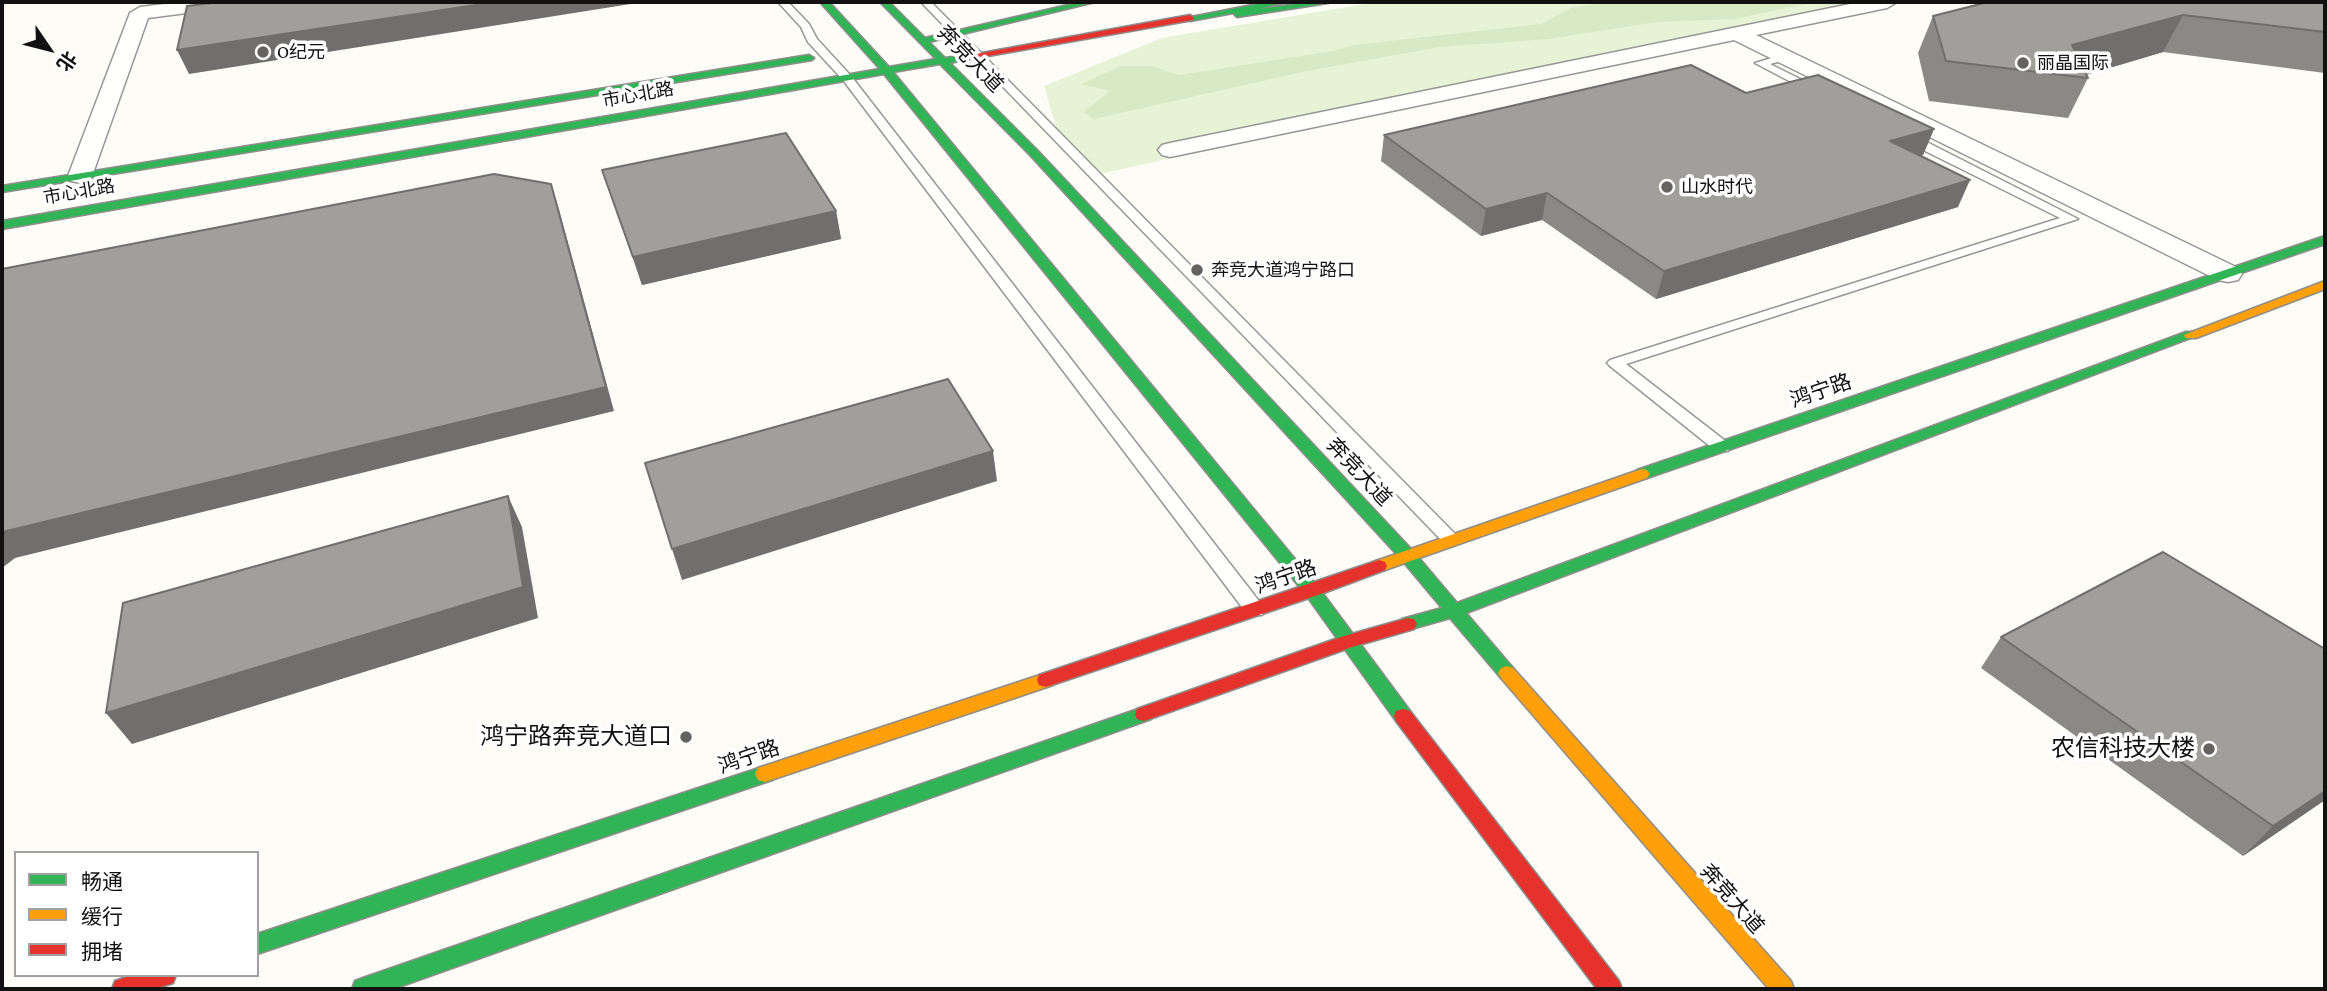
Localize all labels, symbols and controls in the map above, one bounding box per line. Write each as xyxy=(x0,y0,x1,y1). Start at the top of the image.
north arrow xyxy=(14,14,84,84)
street label: 奔竞大道 xyxy=(932,20,1008,98)
place label: O纪元 xyxy=(277,41,325,63)
marker: O纪元 xyxy=(255,44,271,60)
text: 北 xyxy=(53,48,81,75)
place label: 丽晶国际 xyxy=(2037,52,2109,74)
marker: 丽晶国际 xyxy=(2015,55,2031,71)
street label: 市心北路 xyxy=(601,78,675,112)
street label: 市心北路 xyxy=(42,175,116,209)
place label: 山水时代 xyxy=(1681,176,1753,198)
marker: 山水时代 xyxy=(1659,179,1675,195)
place label: 奔竞大道鸿宁路口 xyxy=(1211,259,1355,281)
marker: 奔竞大道鸿宁路口 xyxy=(1189,262,1205,278)
street label: 鸿宁路 xyxy=(1787,369,1855,413)
street label: 奔竞大道 xyxy=(1321,433,1397,511)
street label: 鸿宁路 xyxy=(1252,555,1320,599)
place label: 鸿宁路奔竞大道口 xyxy=(480,723,672,751)
marker: 鸿宁路奔竞大道口 xyxy=(678,729,694,745)
street label: 鸿宁路 xyxy=(715,735,783,779)
place label: 农信科技大楼 xyxy=(2051,735,2195,763)
marker: 农信科技大楼 xyxy=(2201,741,2217,757)
legend xyxy=(14,851,259,977)
street label: 奔竞大道 xyxy=(1695,859,1769,939)
text: 畅通 xyxy=(81,870,123,894)
text: 缓行 xyxy=(81,905,123,929)
text: 拥堵 xyxy=(81,940,123,964)

